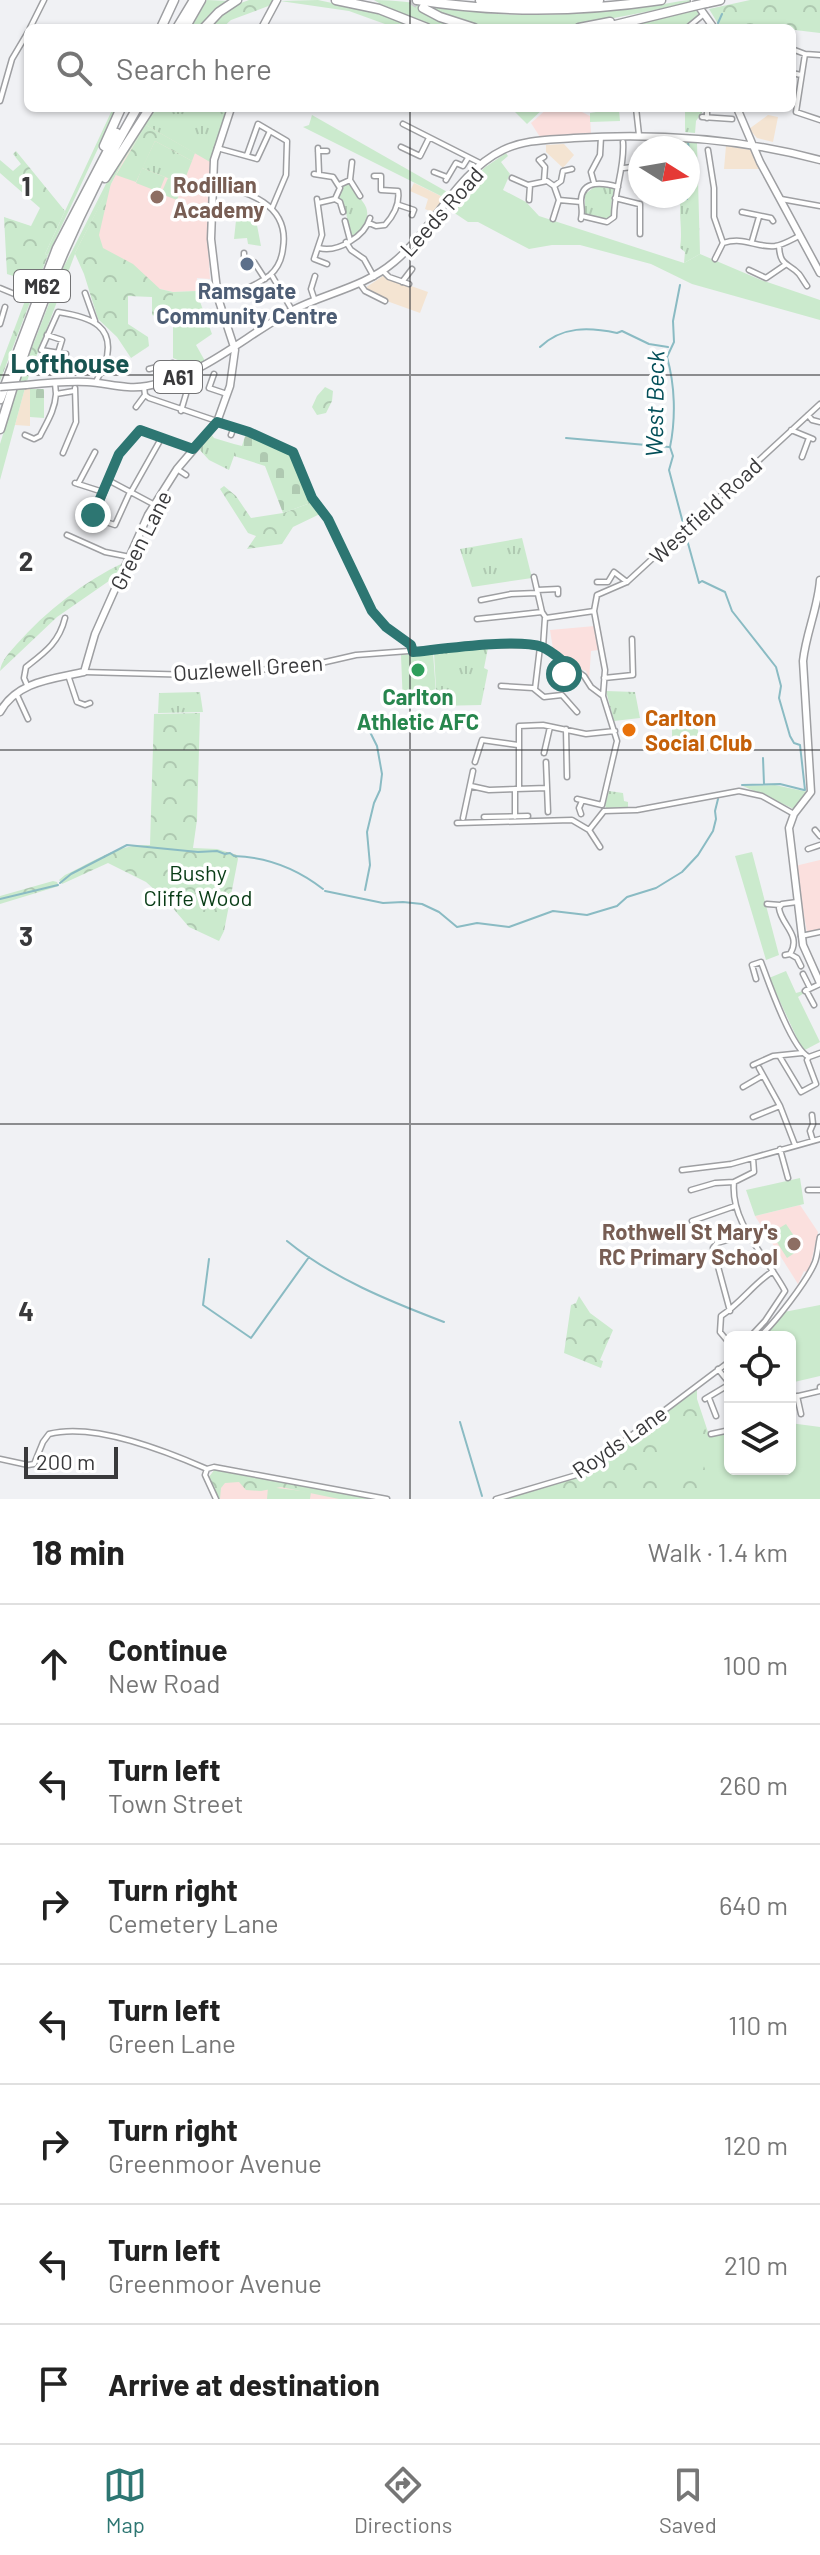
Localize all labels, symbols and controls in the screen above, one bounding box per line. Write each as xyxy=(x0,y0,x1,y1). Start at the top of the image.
search box xyxy=(24,24,796,112)
icon: search xyxy=(52,46,96,90)
text: Search here xyxy=(116,50,272,86)
north arrow xyxy=(628,136,700,208)
street label: Leeds Road xyxy=(394,161,488,261)
text: 1 xyxy=(21,170,31,201)
place label: Rodillian Academy xyxy=(173,171,264,222)
marker: Rodillian Academy xyxy=(148,188,166,206)
marker: Ramsgate Community Centre xyxy=(238,255,256,273)
road number: M62 xyxy=(14,270,70,302)
place label: Ramsgate Community Centre xyxy=(156,277,338,328)
district label: Lofthouse xyxy=(11,347,129,378)
water label: West Beck xyxy=(639,350,669,458)
road number: A61 xyxy=(154,361,202,393)
street label: Westfield Road xyxy=(644,452,766,568)
street label: Green Lane xyxy=(104,486,176,594)
route end xyxy=(75,497,111,533)
text: 2 xyxy=(19,545,33,576)
street label: Ouzlewell Green xyxy=(172,649,324,685)
route start xyxy=(546,656,582,692)
marker: Carlton Athletic AFC xyxy=(409,661,427,679)
place label: Carlton Athletic AFC xyxy=(357,683,479,734)
place label: Carlton Social Club xyxy=(645,704,752,755)
marker: Carlton Social Club xyxy=(620,721,638,739)
park label: Bushy Cliffe Wood xyxy=(143,859,253,910)
text: 3 xyxy=(19,920,33,951)
place label: Rothwell St Mary's RC Primary School xyxy=(599,1218,778,1269)
marker: Rothwell St Mary's RC Primary School xyxy=(785,1235,803,1253)
text: 4 xyxy=(18,1295,34,1326)
map controls xyxy=(724,1331,796,1475)
button: locate xyxy=(724,1331,796,1403)
street label: Royds Lane xyxy=(567,1399,671,1483)
button: layers xyxy=(724,1403,796,1475)
scale bar xyxy=(24,1443,118,1479)
text: 200 m xyxy=(36,1448,95,1474)
text: 18 min xyxy=(32,1531,125,1572)
text: Walk · 1.4 km xyxy=(648,1536,788,1567)
text: Continue xyxy=(108,1631,228,1667)
icon: ahead xyxy=(32,1642,76,1686)
text: 100 m xyxy=(723,1649,788,1680)
text: New Road xyxy=(108,1667,221,1698)
text: Turn left xyxy=(108,1751,221,1787)
icon: left xyxy=(32,1762,76,1806)
text: 260 m xyxy=(719,1769,788,1800)
text: Town Street xyxy=(108,1787,244,1818)
text: Turn right xyxy=(108,1871,238,1907)
icon: right xyxy=(32,1882,76,1926)
text: 640 m xyxy=(719,1889,788,1920)
text: Cemetery Lane xyxy=(108,1907,279,1938)
text: Turn left xyxy=(108,1991,221,2027)
icon: left xyxy=(32,2002,76,2046)
text: 110 m xyxy=(728,2009,788,2040)
text: Green Lane xyxy=(108,2027,236,2058)
text: Turn right xyxy=(108,2111,238,2147)
icon: right xyxy=(32,2122,76,2166)
text: 120 m xyxy=(724,2129,788,2160)
text: Greenmoor Avenue xyxy=(108,2147,322,2178)
text: Turn left xyxy=(108,2231,221,2267)
icon: left xyxy=(32,2242,76,2286)
text: 210 m xyxy=(724,2249,788,2280)
text: Greenmoor Avenue xyxy=(108,2267,322,2298)
icon: arrive xyxy=(32,2362,76,2406)
text: Arrive at destination xyxy=(108,2366,380,2402)
tab: Map xyxy=(103,2463,147,2537)
tab: Directions xyxy=(354,2463,452,2537)
tab: Saved xyxy=(659,2463,717,2537)

